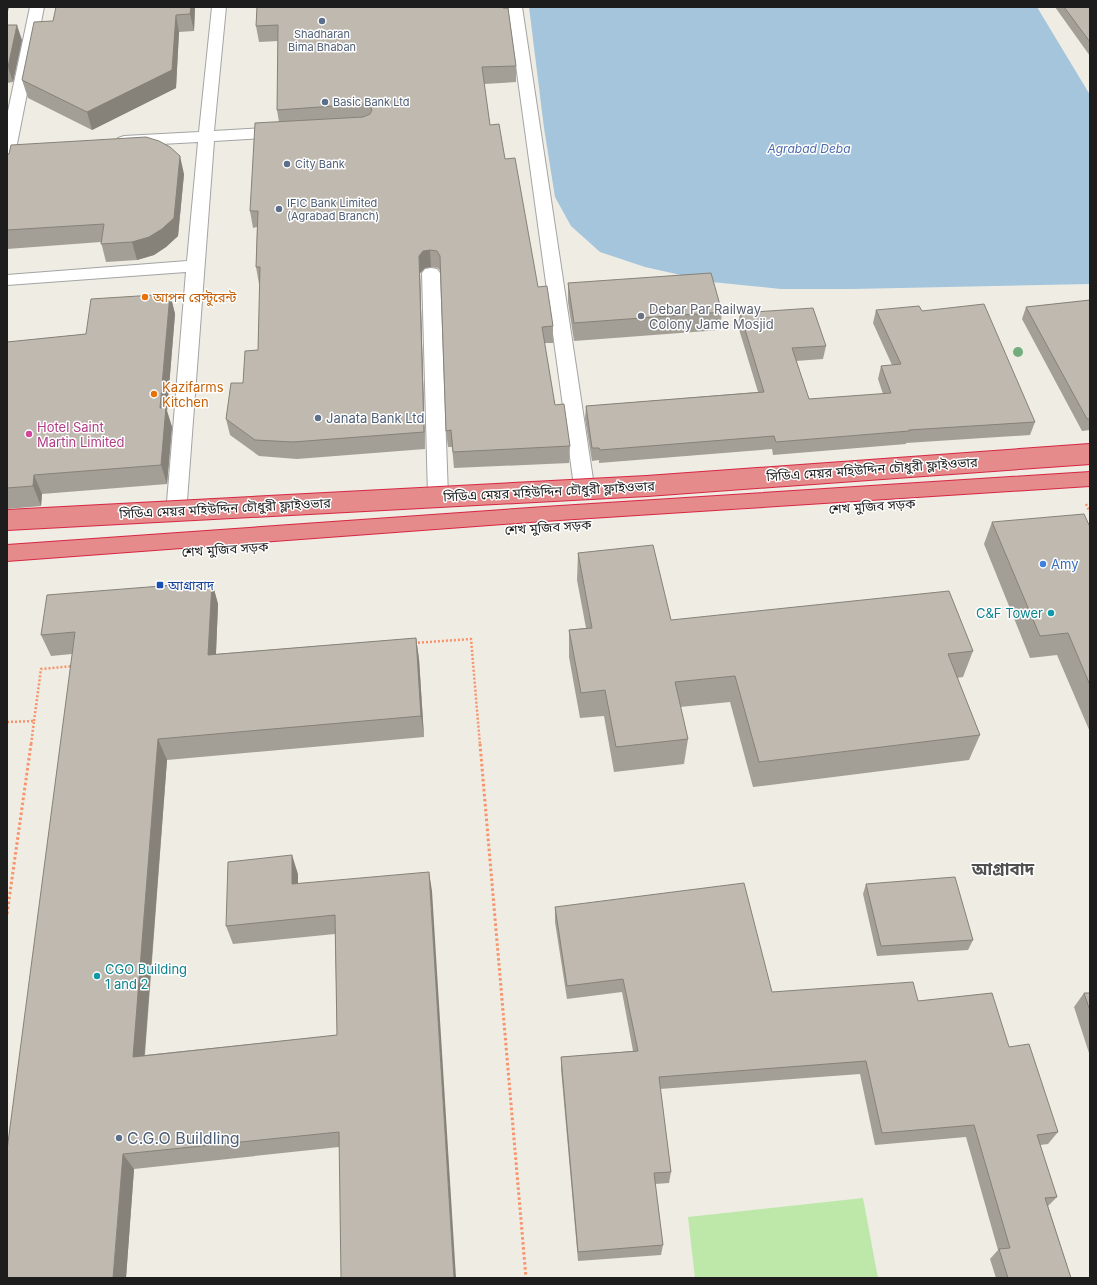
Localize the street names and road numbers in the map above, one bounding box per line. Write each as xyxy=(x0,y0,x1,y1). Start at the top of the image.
street label: সিডিএ মেয়র মহিউদ্দিন চৌধুরী ফ্লাইওভার xyxy=(765,454,978,485)
street label: সিডিএ মেয়র মহিউদ্দিন চৌধুরী ফ্লাইওভার xyxy=(442,477,655,506)
street label: সিডিএ মেয়র মহিউদ্দিন চৌধুরী ফ্লাইওভার xyxy=(118,494,331,523)
street label: শেখ মুজিব সড়ক xyxy=(828,495,917,518)
street label: শেখ মুজিব সড়ক xyxy=(504,516,593,539)
street label: শেখ মুজিব সড়ক xyxy=(181,538,270,561)

